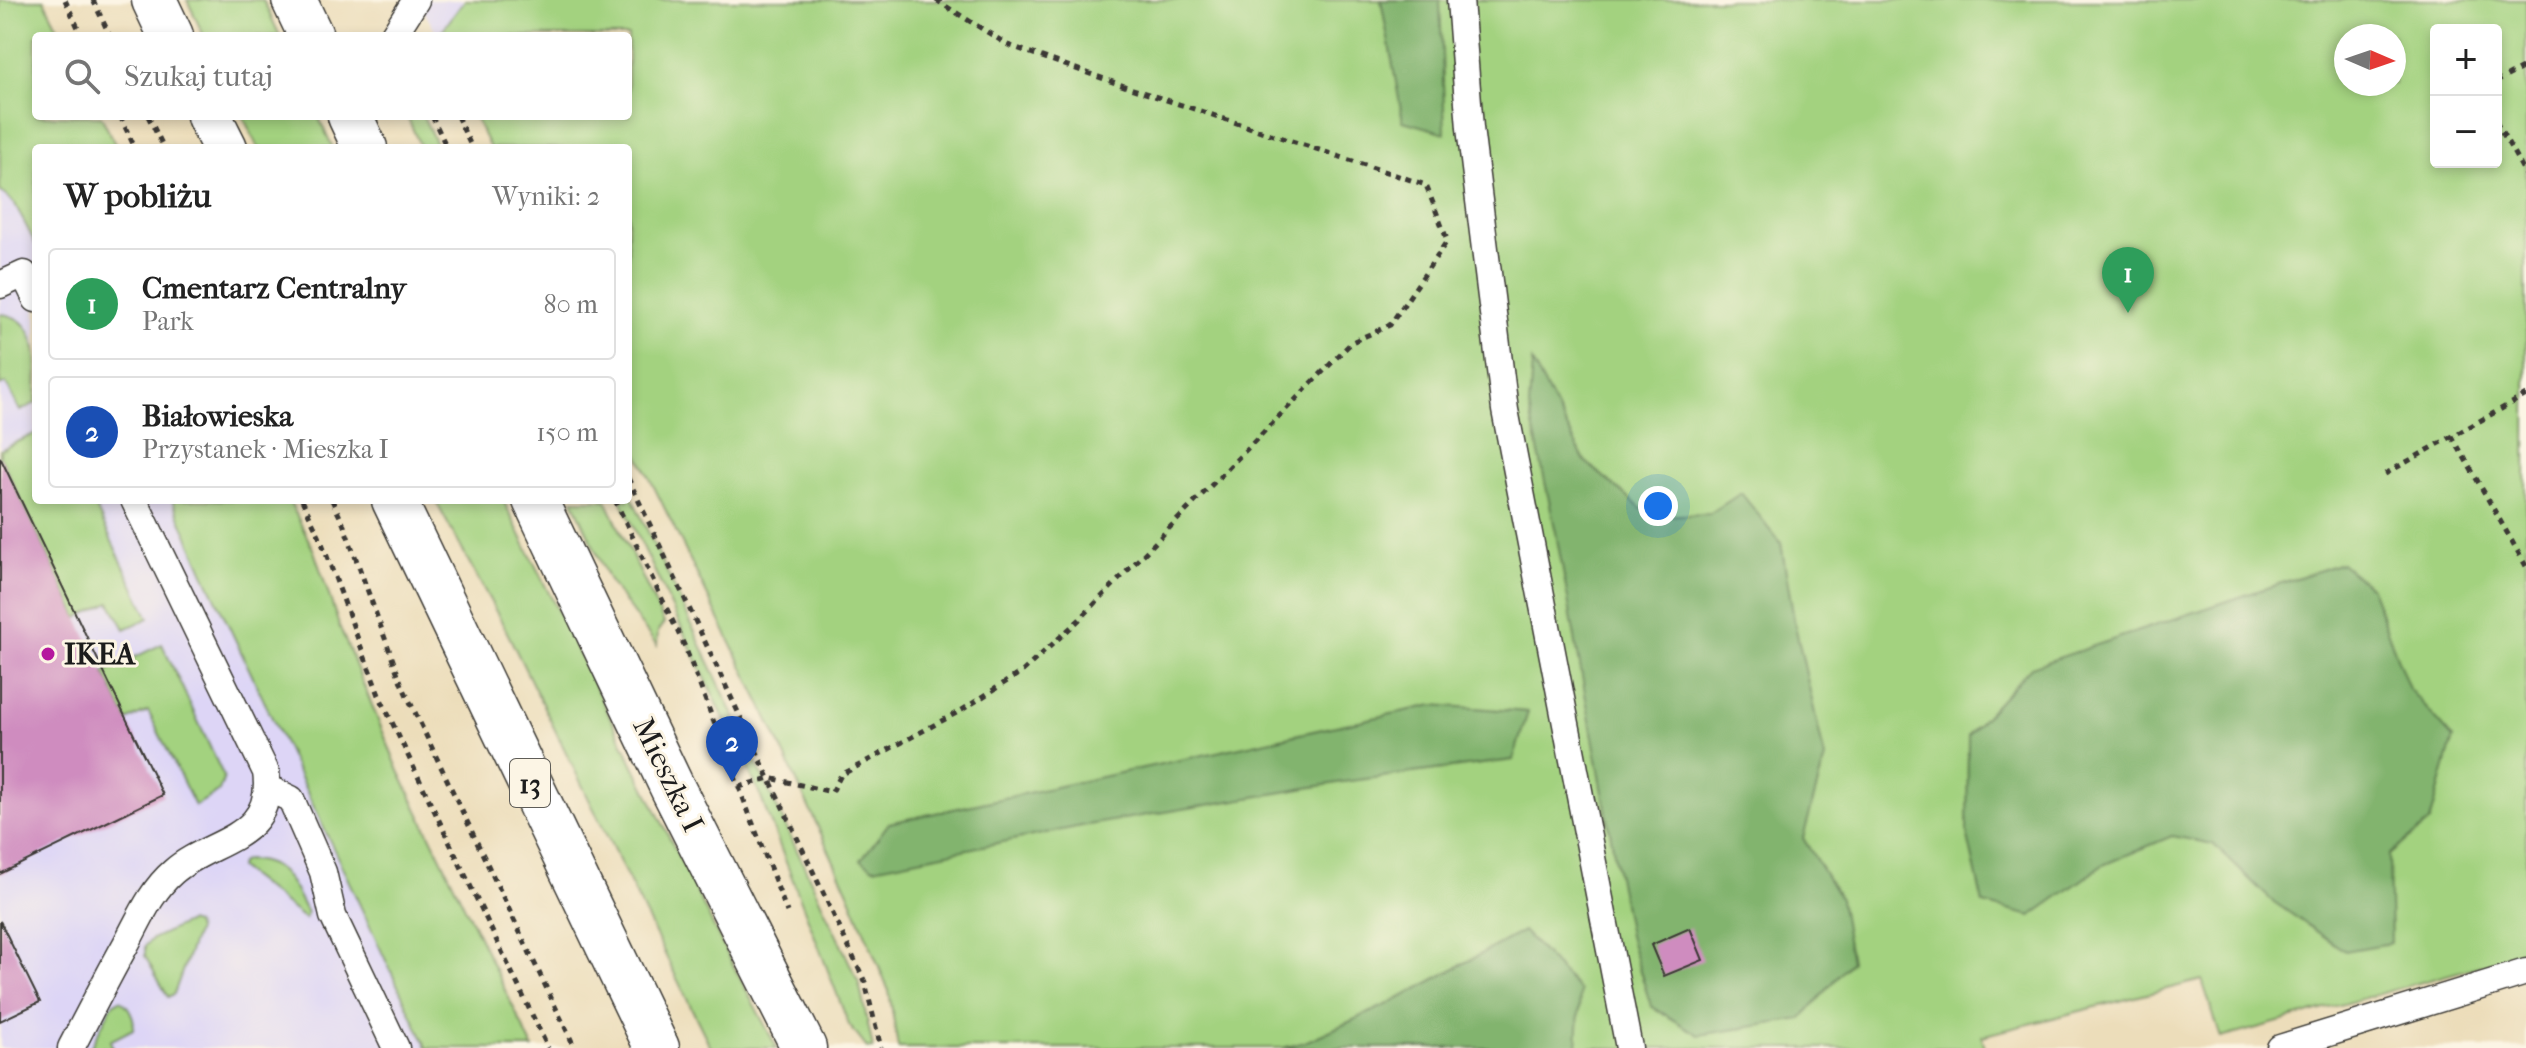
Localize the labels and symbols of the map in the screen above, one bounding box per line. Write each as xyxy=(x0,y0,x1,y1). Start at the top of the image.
north arrow xyxy=(2334,24,2406,96)
pin: 1 xyxy=(2102,247,2154,313)
your location xyxy=(1638,486,1678,526)
place label: IKEA xyxy=(64,637,137,672)
marker: IKEA xyxy=(39,645,57,663)
street label: Mieszka I xyxy=(625,712,711,838)
pin: 2 xyxy=(706,716,758,782)
road number: 13 xyxy=(510,759,550,807)

